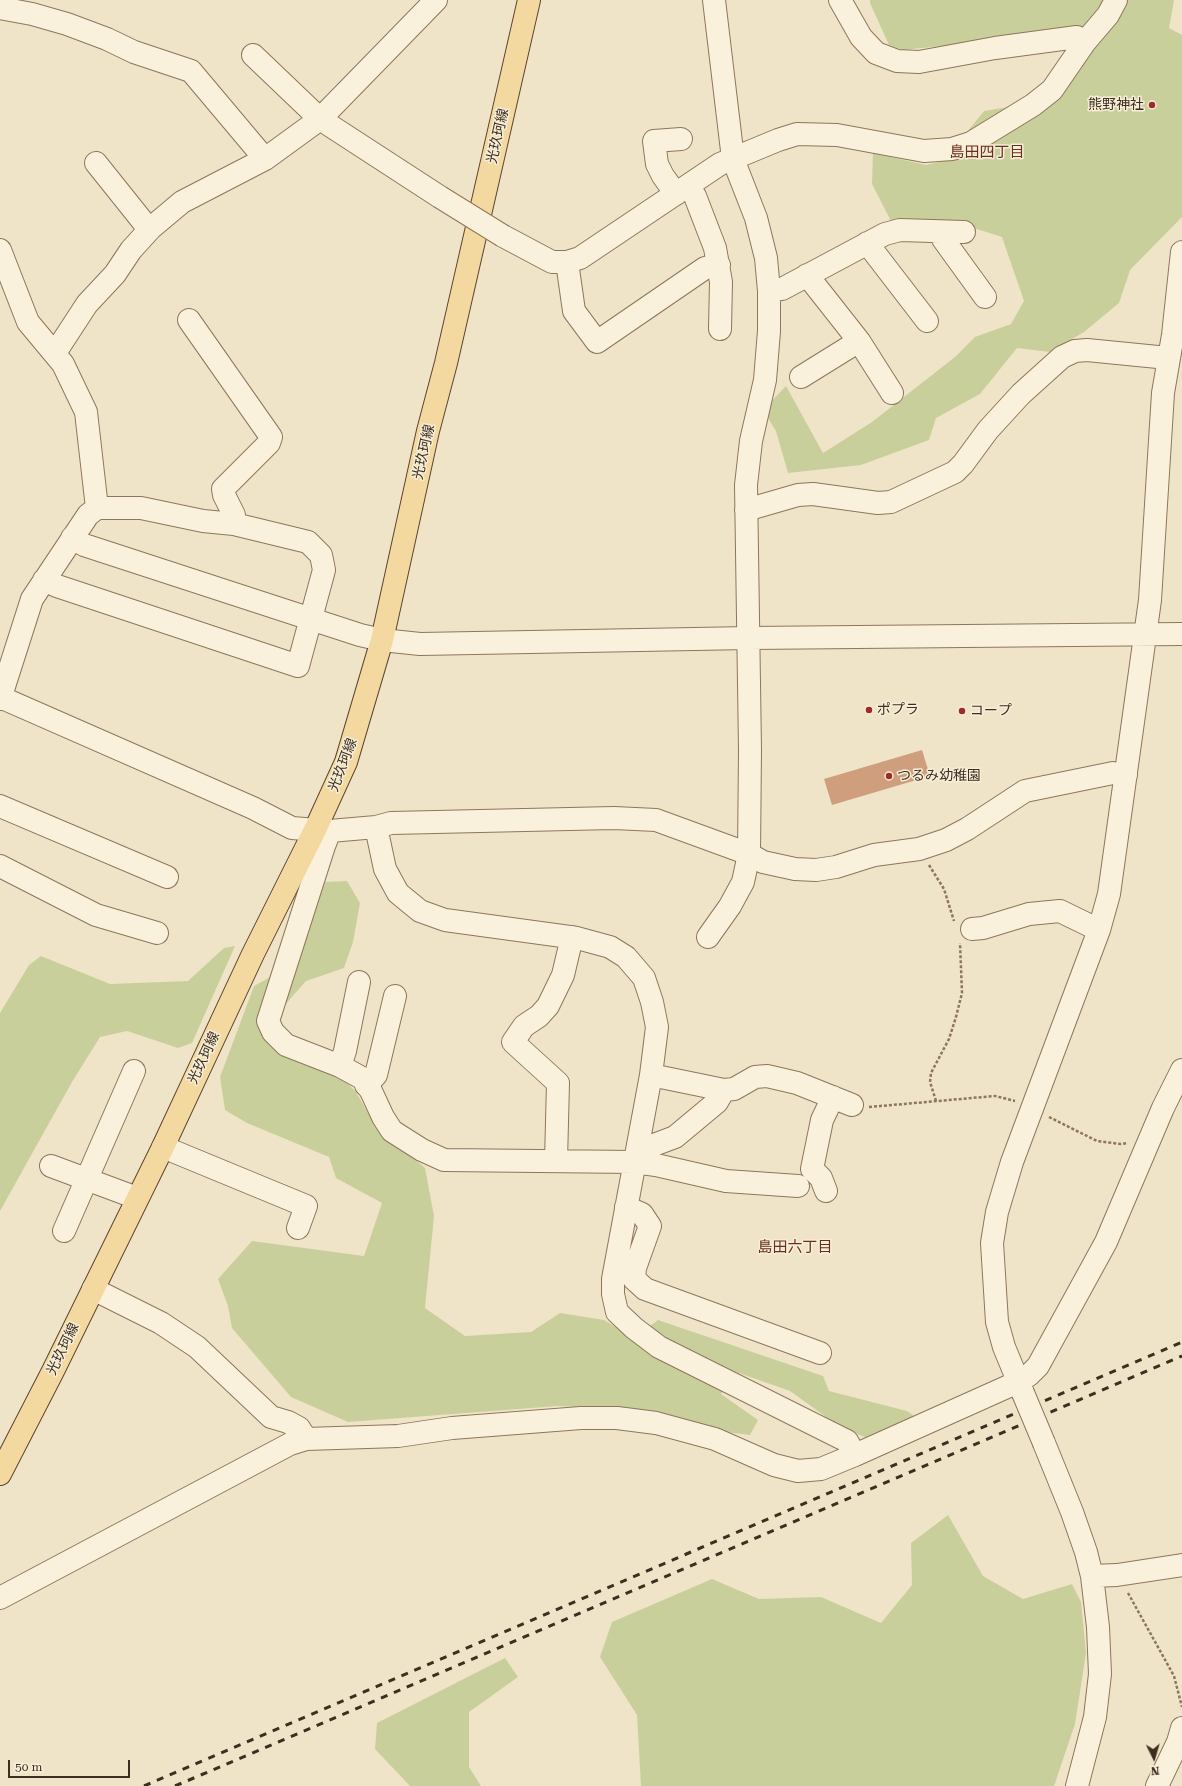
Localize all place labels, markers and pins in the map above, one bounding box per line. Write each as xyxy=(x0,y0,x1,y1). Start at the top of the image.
place label: 熊野神社 xyxy=(1088,97,1144,113)
marker: 熊野神社 xyxy=(1147,100,1157,110)
place label: ポプラ xyxy=(877,702,919,718)
place label: コープ xyxy=(970,703,1012,719)
marker: ポプラ xyxy=(864,705,874,715)
marker: コープ xyxy=(957,706,967,716)
place label: つるみ幼稚園 xyxy=(897,768,981,784)
marker: つるみ幼稚園 xyxy=(884,771,894,781)

